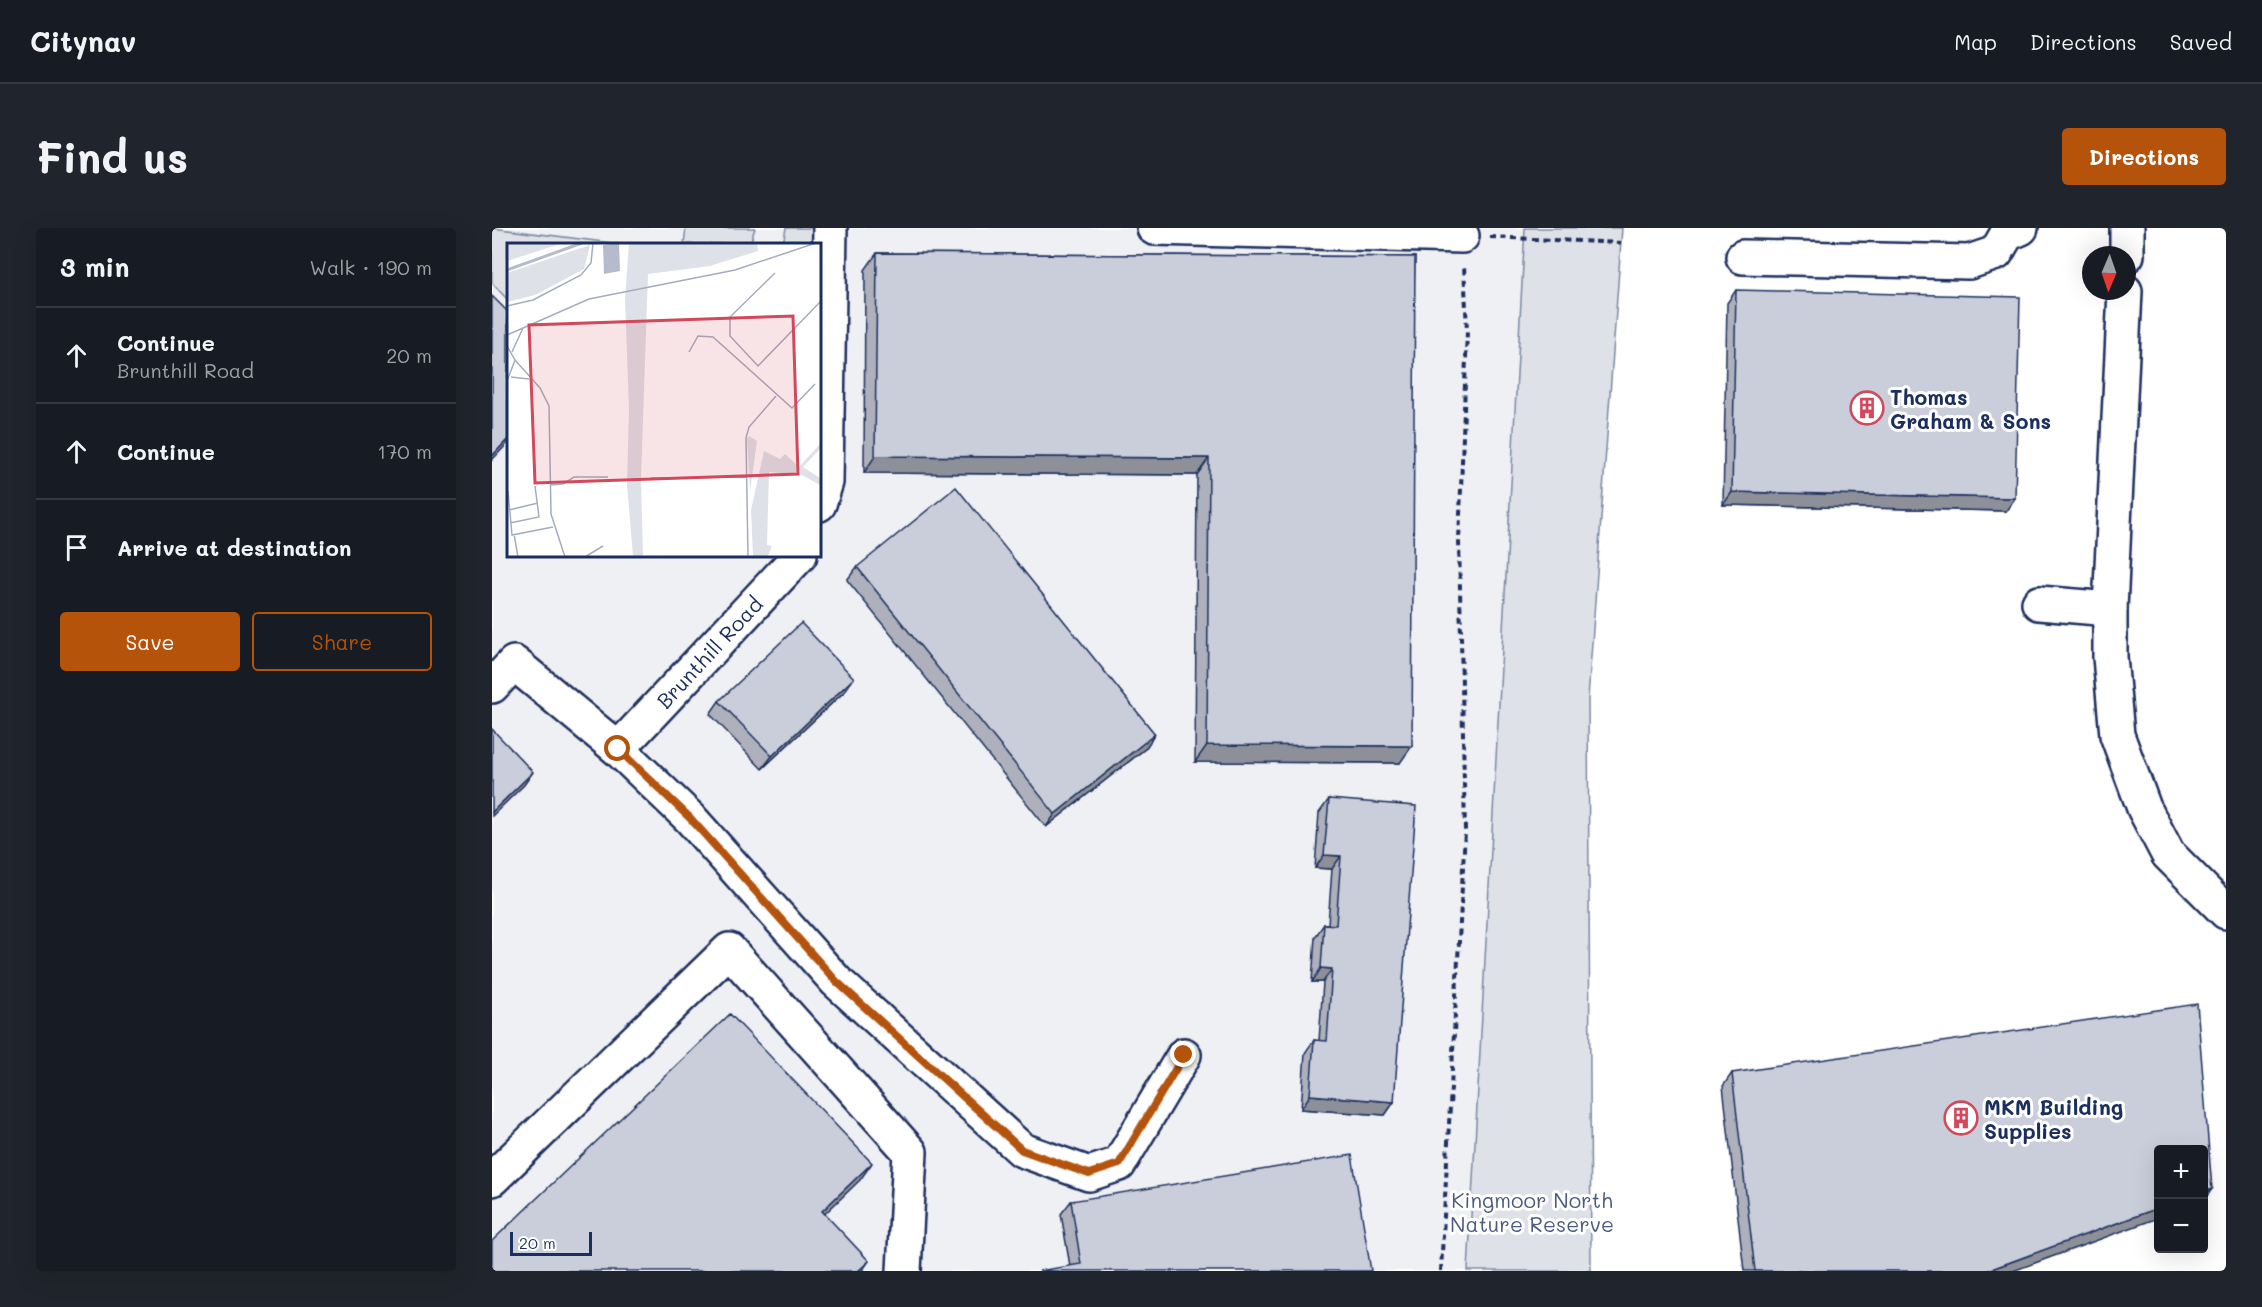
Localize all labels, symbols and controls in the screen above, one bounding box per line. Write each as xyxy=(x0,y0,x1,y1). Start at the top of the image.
text: Citynav xyxy=(30,23,136,59)
text: Map xyxy=(1954,28,1997,55)
text: Directions xyxy=(2030,28,2137,55)
text: Saved xyxy=(2170,28,2232,55)
button: Directions xyxy=(2062,128,2226,185)
text: Find us xyxy=(36,129,188,184)
inset map xyxy=(507,243,820,556)
north arrow xyxy=(2082,246,2136,300)
text: 3 min xyxy=(60,250,129,284)
text: Walk · 190 m xyxy=(309,254,432,280)
text: Continue xyxy=(117,328,215,357)
icon: ahead xyxy=(60,339,93,372)
text: 20 m xyxy=(386,342,432,368)
text: Brunthill Road xyxy=(117,357,254,383)
place label: Thomas Graham & Sons xyxy=(1890,383,2051,434)
building icon: Thomas Graham & Sons xyxy=(1849,390,1885,426)
icon: ahead xyxy=(60,435,93,468)
text: Continue xyxy=(117,437,215,466)
text: 170 m xyxy=(377,438,432,464)
icon: arrive xyxy=(60,531,93,564)
text: Arrive at destination xyxy=(117,533,352,562)
street label: Brunthill Road xyxy=(650,590,768,714)
button: Save xyxy=(60,612,240,671)
button: Share xyxy=(252,612,432,671)
route start xyxy=(604,735,630,761)
route end xyxy=(1170,1041,1196,1067)
place label: MKM Building Supplies xyxy=(1984,1093,2123,1144)
building icon: MKM Building Supplies xyxy=(1943,1100,1979,1136)
map controls xyxy=(2154,1145,2208,1253)
button: + xyxy=(2154,1145,2208,1199)
park label: Kingmoor North Nature Reserve xyxy=(1450,1186,1614,1237)
button: − xyxy=(2154,1199,2208,1253)
scale bar xyxy=(510,1229,592,1256)
text: 20 m xyxy=(519,1232,556,1253)

